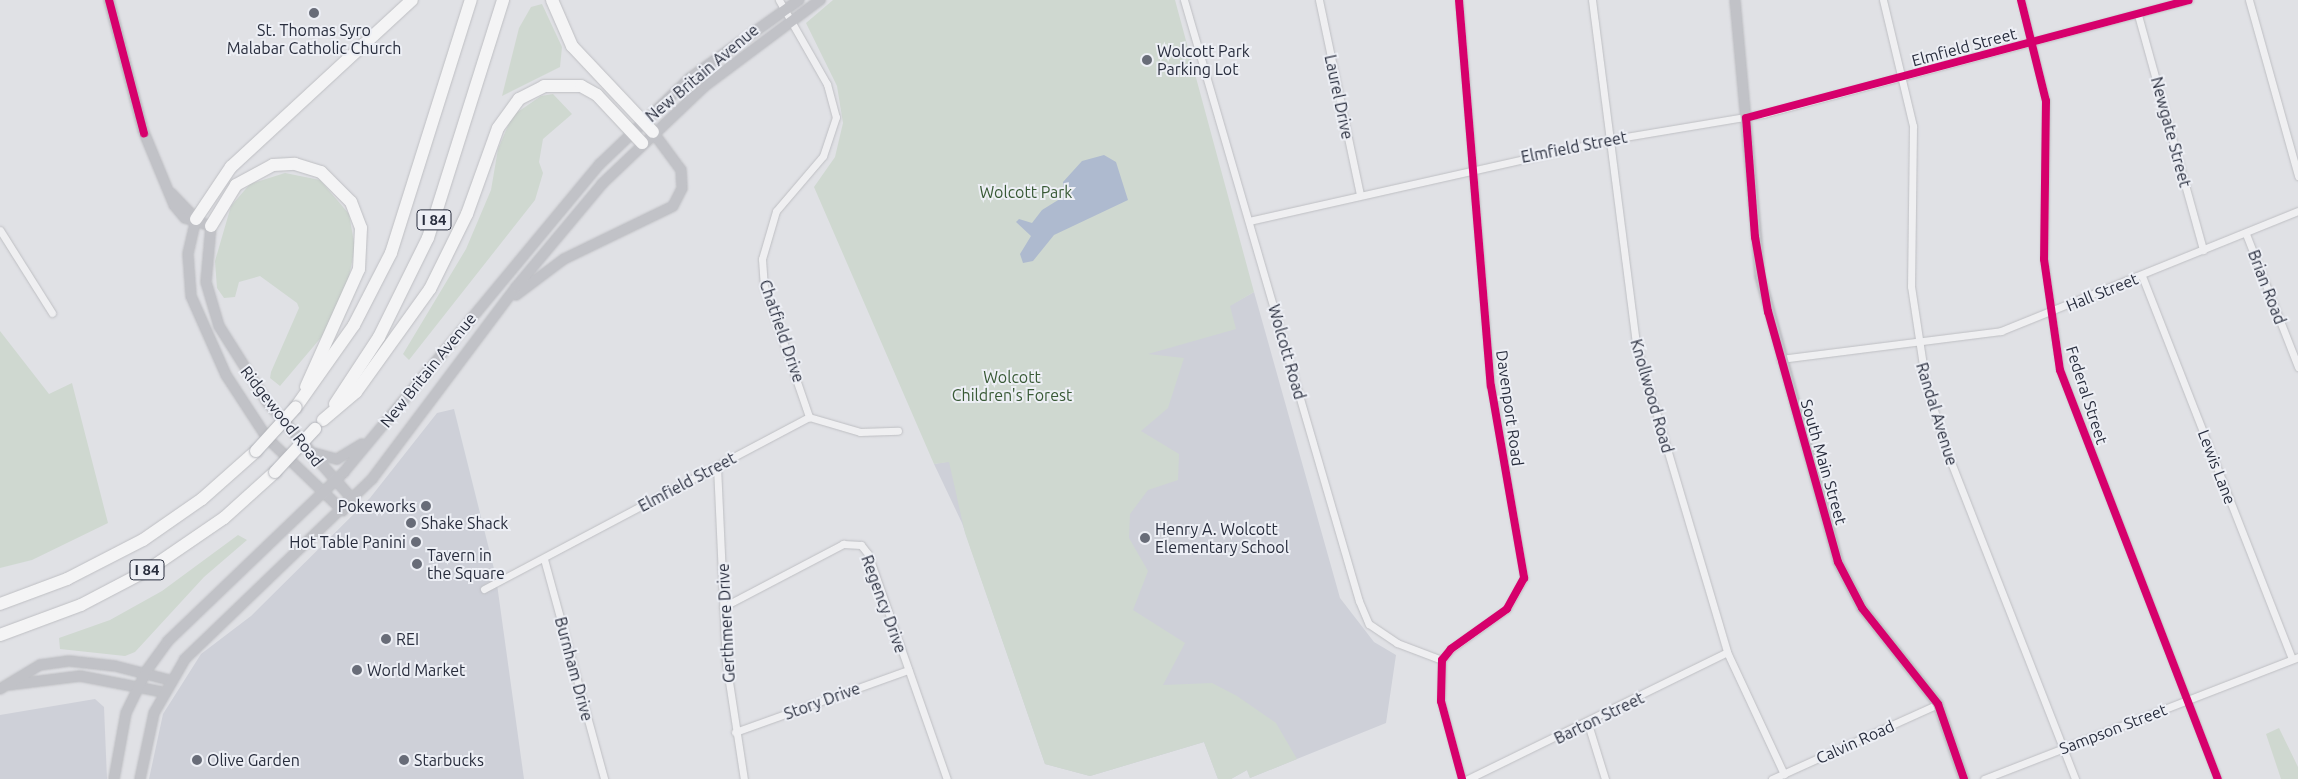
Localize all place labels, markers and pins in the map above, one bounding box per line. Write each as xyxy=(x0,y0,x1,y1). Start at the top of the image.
marker: St. Thomas Syro Malabar Catholic Church xyxy=(308,7,320,19)
place label: St. Thomas Syro Malabar Catholic Church xyxy=(227,20,401,58)
place label: Wolcott Park Parking Lot xyxy=(1157,41,1250,79)
marker: Wolcott Park Parking Lot xyxy=(1141,54,1153,66)
place label: Pokeworks xyxy=(338,496,416,516)
marker: Pokeworks xyxy=(420,500,432,512)
place label: Shake Shack xyxy=(421,513,508,533)
marker: Shake Shack xyxy=(405,517,417,529)
place label: Henry A. Wolcott Elementary School xyxy=(1155,519,1289,557)
place label: Hot Table Panini xyxy=(289,532,406,552)
marker: Henry A. Wolcott Elementary School xyxy=(1139,532,1151,544)
marker: Hot Table Panini xyxy=(410,536,422,548)
place label: Tavern in the Square xyxy=(427,545,505,583)
marker: Tavern in the Square xyxy=(411,558,423,570)
place label: REI xyxy=(396,629,419,649)
marker: REI xyxy=(380,633,392,645)
place label: World Market xyxy=(367,660,465,680)
marker: World Market xyxy=(351,664,363,676)
place label: Olive Garden xyxy=(207,750,300,770)
place label: Starbucks xyxy=(414,750,484,770)
marker: Olive Garden xyxy=(191,754,203,766)
marker: Starbucks xyxy=(398,754,410,766)

